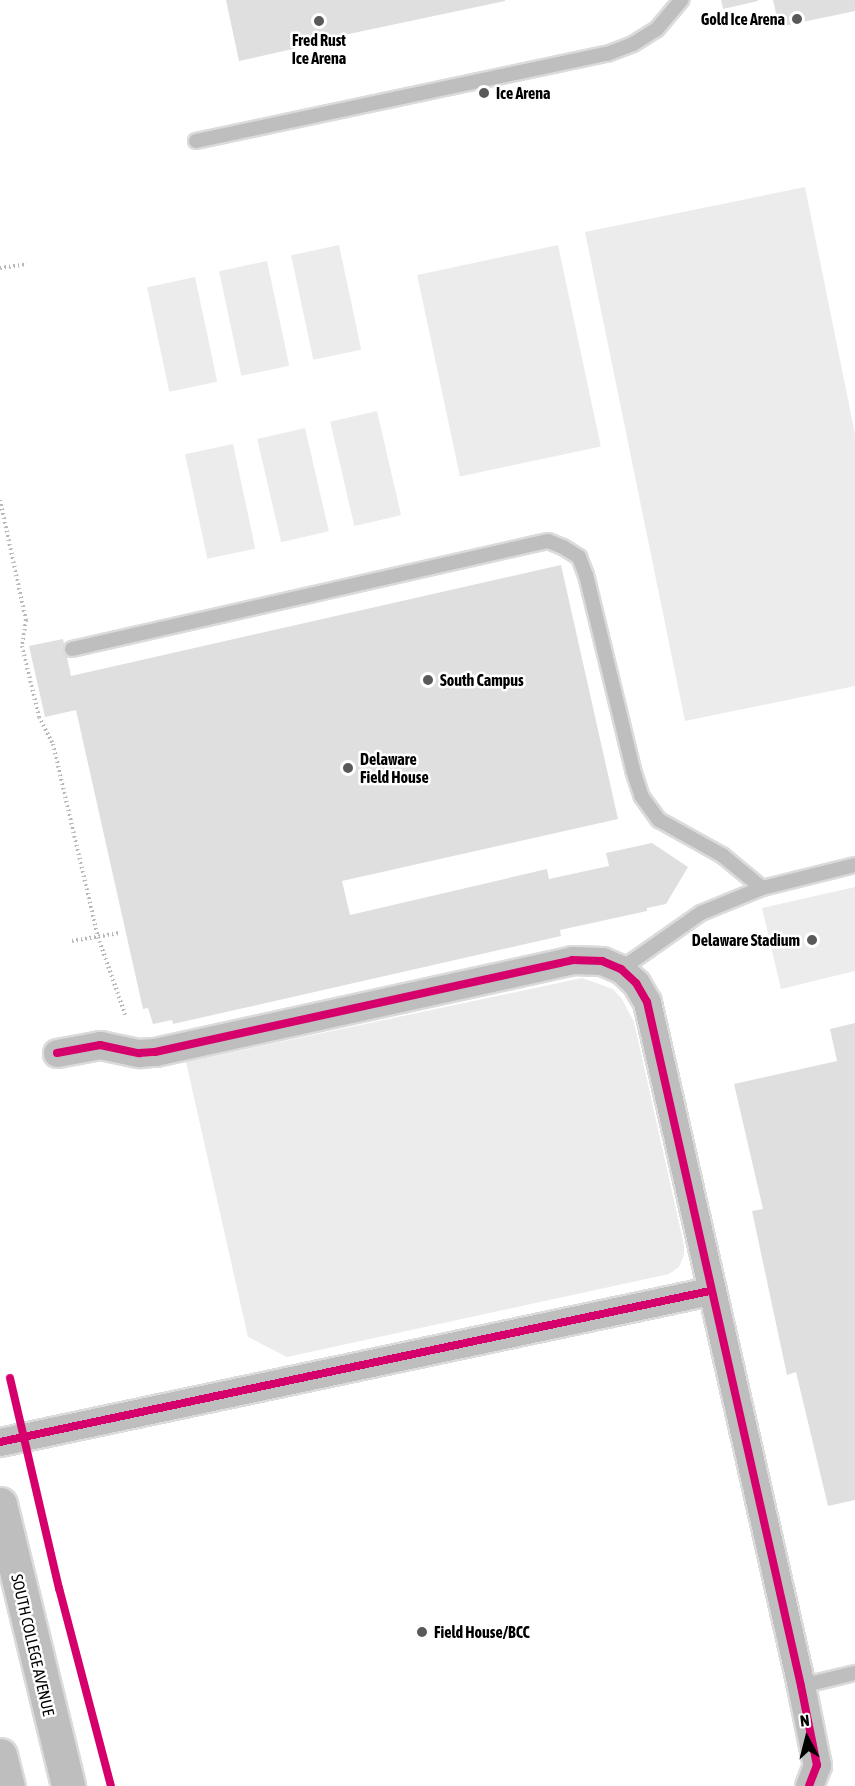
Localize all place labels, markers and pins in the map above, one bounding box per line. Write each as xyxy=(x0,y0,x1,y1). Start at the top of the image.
place label: Gold Ice Arena xyxy=(701,9,785,29)
marker: Gold Ice Arena xyxy=(790,12,804,26)
marker: Fred Rust Ice Arena xyxy=(312,14,326,28)
place label: Fred Rust Ice Arena xyxy=(292,30,346,68)
place label: Ice Arena xyxy=(496,83,550,103)
marker: Ice Arena xyxy=(477,86,491,100)
place label: South Campus xyxy=(440,670,524,690)
marker: South Campus xyxy=(421,673,435,687)
place label: Delaware Field House xyxy=(360,749,429,787)
marker: Delaware Field House xyxy=(341,761,355,775)
place label: Delaware Stadium xyxy=(692,930,800,950)
marker: Delaware Stadium xyxy=(805,933,819,947)
place label: Field House/BCC xyxy=(434,1622,530,1642)
marker: Field House/BCC xyxy=(415,1625,429,1639)

